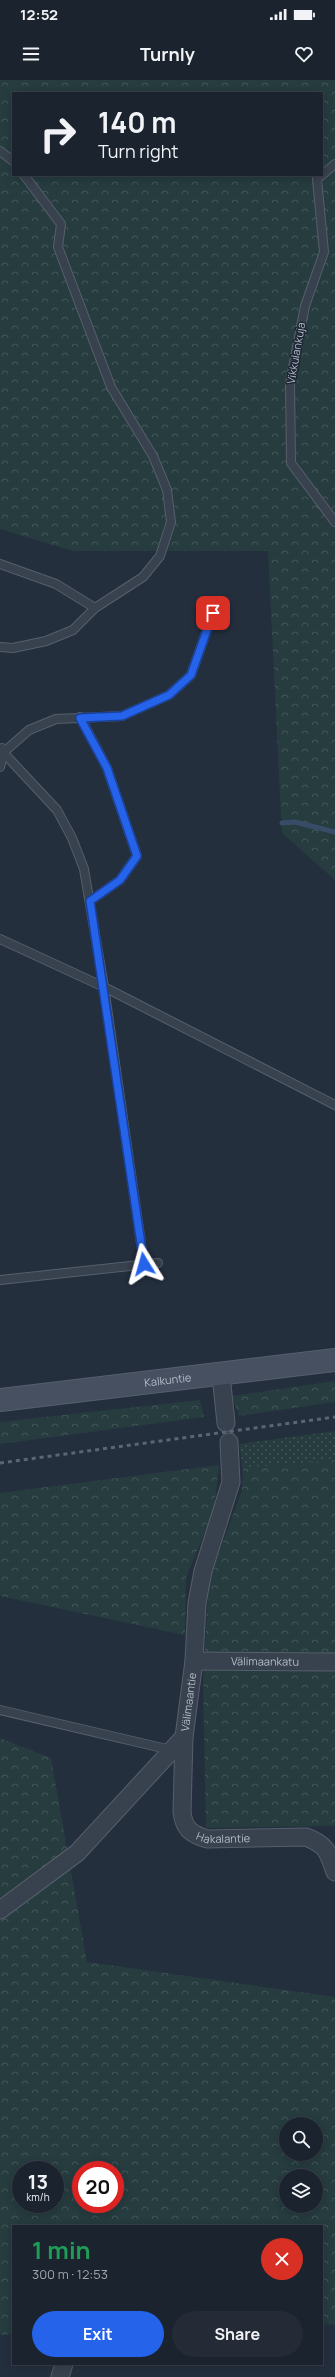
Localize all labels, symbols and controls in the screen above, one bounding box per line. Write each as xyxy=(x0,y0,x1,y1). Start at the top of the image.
text: 12:52 xyxy=(20,4,58,25)
text: Turnly xyxy=(140,42,195,66)
icon: menu xyxy=(20,43,42,65)
icon: heart xyxy=(293,43,315,65)
text: 140 m xyxy=(98,103,177,141)
icon: right xyxy=(32,108,84,160)
text: Turn right xyxy=(98,139,179,163)
street label: Vikkulankuja xyxy=(283,321,308,385)
pin xyxy=(196,596,230,630)
icon: arrive xyxy=(202,602,224,624)
position arrow xyxy=(123,1243,165,1285)
street label: Kalkuntie xyxy=(143,1369,193,1390)
street label: Välimaankatu xyxy=(231,1653,299,1669)
street label: Välimaantie xyxy=(177,1671,199,1732)
street label: Hakalantie xyxy=(194,1828,251,1847)
map controls xyxy=(279,2117,323,2213)
button: search xyxy=(279,2117,323,2161)
speed limit sign: 20 xyxy=(72,2161,124,2213)
text: 13 xyxy=(28,2168,48,2195)
button: layers xyxy=(279,2169,323,2213)
text: km/h xyxy=(26,2190,50,2204)
text: 1 min xyxy=(32,2233,91,2266)
button: close xyxy=(261,2238,303,2280)
text: 300 m · 12:53 xyxy=(32,2265,108,2283)
button: Exit xyxy=(32,2311,164,2357)
button: Share xyxy=(172,2311,303,2357)

